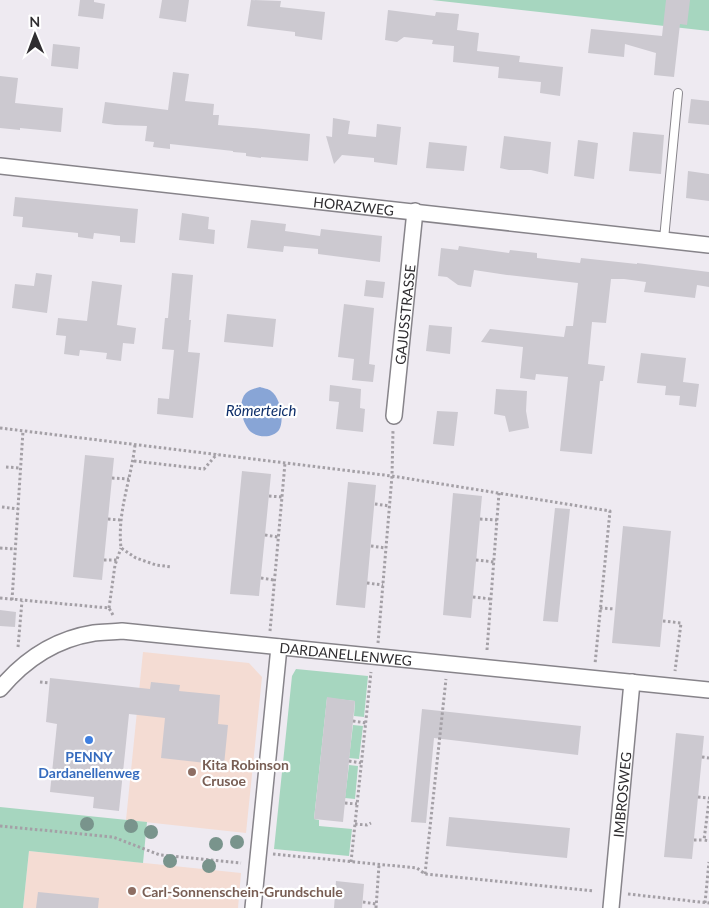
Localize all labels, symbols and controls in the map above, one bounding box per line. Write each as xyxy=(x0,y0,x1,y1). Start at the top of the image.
north arrow xyxy=(10,10,60,60)
text: N xyxy=(29,13,40,30)
street label: HORAZWEG xyxy=(313,192,395,218)
street label: GAJUSSTRASSE xyxy=(391,263,418,366)
water label: Römerteich xyxy=(226,401,296,419)
street label: DARDANELLENWEG xyxy=(279,638,413,669)
marker: PENNY Dardanellenweg xyxy=(83,734,95,746)
place label: PENNY Dardanellenweg xyxy=(38,748,140,781)
street label: IMBROSWEG xyxy=(609,751,634,838)
place label: Kita Robinson Crusoe xyxy=(202,756,289,789)
marker: Kita Robinson Crusoe xyxy=(186,766,198,778)
place label: Carl-Sonnenschein-Grundschule xyxy=(142,883,343,900)
marker: Carl-Sonnenschein-Grundschule xyxy=(126,885,138,897)

